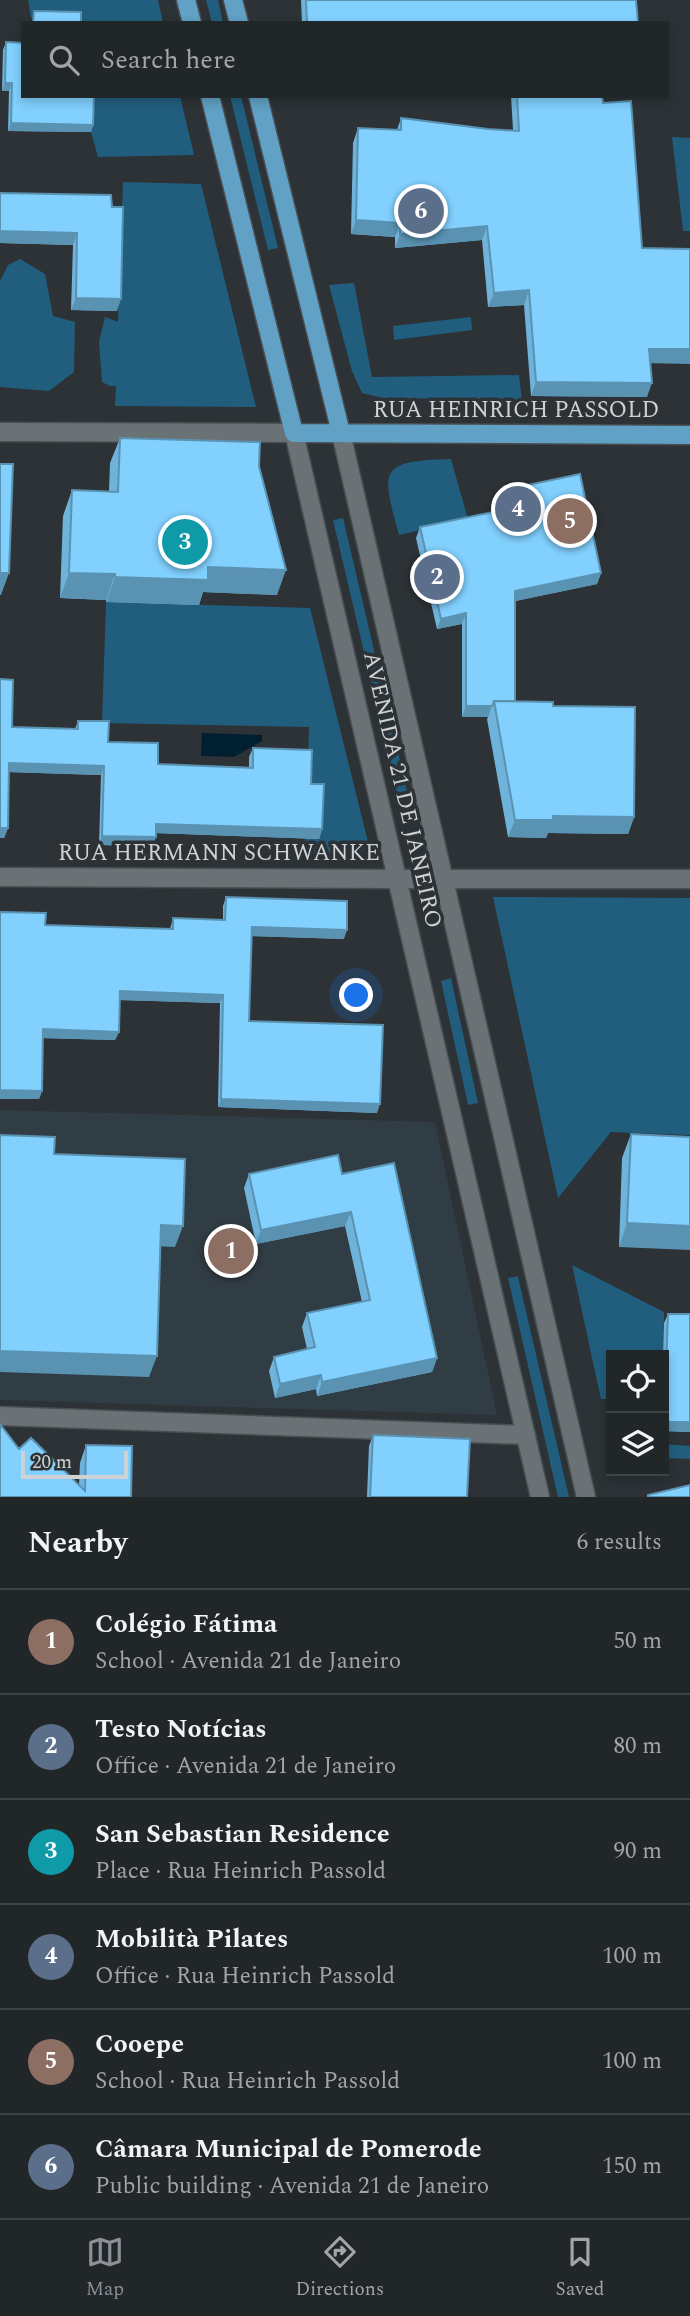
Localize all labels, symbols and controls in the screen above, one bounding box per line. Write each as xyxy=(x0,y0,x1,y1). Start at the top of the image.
search box xyxy=(21,21,669,98)
text: Search here xyxy=(101,40,236,80)
icon: search xyxy=(45,41,83,79)
pin: 6 xyxy=(398,185,444,237)
street label: RUA HEINRICH PASSOLD xyxy=(373,393,659,428)
pin: 4 xyxy=(495,483,541,535)
pin: 5 xyxy=(547,495,593,547)
pin: 3 xyxy=(162,516,208,568)
pin: 2 xyxy=(414,551,460,603)
street label: AVENIDA 21 DE JANEIRO xyxy=(353,648,451,932)
street label: RUA HERMANN SCHWANKE xyxy=(58,836,380,871)
your location xyxy=(339,978,373,1012)
pin: 1 xyxy=(208,1225,254,1277)
map controls xyxy=(606,1350,669,1476)
button: locate xyxy=(606,1350,669,1413)
button: layers xyxy=(606,1413,669,1476)
scale bar xyxy=(21,1448,128,1480)
text: 20 m xyxy=(32,1448,72,1477)
text: Nearby xyxy=(28,1520,127,1566)
text: 6 results xyxy=(577,1525,662,1560)
text: Colégio Fátima xyxy=(95,1604,277,1644)
text: 1 xyxy=(45,1624,57,1659)
text: 50 m xyxy=(613,1624,662,1659)
text: School · Avenida 21 de Janeiro xyxy=(95,1644,401,1679)
text: Testo Notícias xyxy=(95,1709,267,1749)
text: 2 xyxy=(45,1729,57,1764)
text: 80 m xyxy=(613,1729,662,1764)
text: Office · Avenida 21 de Janeiro xyxy=(95,1749,396,1784)
text: San Sebastian Residence xyxy=(95,1814,390,1854)
text: 3 xyxy=(45,1834,57,1869)
text: 90 m xyxy=(613,1834,662,1869)
text: Place · Rua Heinrich Passold xyxy=(95,1854,386,1889)
text: Mobilità Pilates xyxy=(95,1919,288,1959)
text: 4 xyxy=(45,1939,57,1974)
text: 100 m xyxy=(602,1939,662,1974)
text: Office · Rua Heinrich Passold xyxy=(95,1959,395,1994)
text: Cooepe xyxy=(95,2024,184,2064)
text: 5 xyxy=(45,2044,57,2079)
text: 100 m xyxy=(602,2044,662,2079)
text: School · Rua Heinrich Passold xyxy=(95,2064,400,2099)
text: Câmara Municipal de Pomerode xyxy=(95,2129,482,2169)
text: 6 xyxy=(45,2149,57,2184)
text: 150 m xyxy=(602,2149,662,2184)
text: Public building · Avenida 21 de Janeiro xyxy=(95,2169,489,2204)
tab: Map xyxy=(86,2233,124,2304)
tab: Directions xyxy=(295,2233,384,2304)
tab: Saved xyxy=(556,2233,604,2304)

